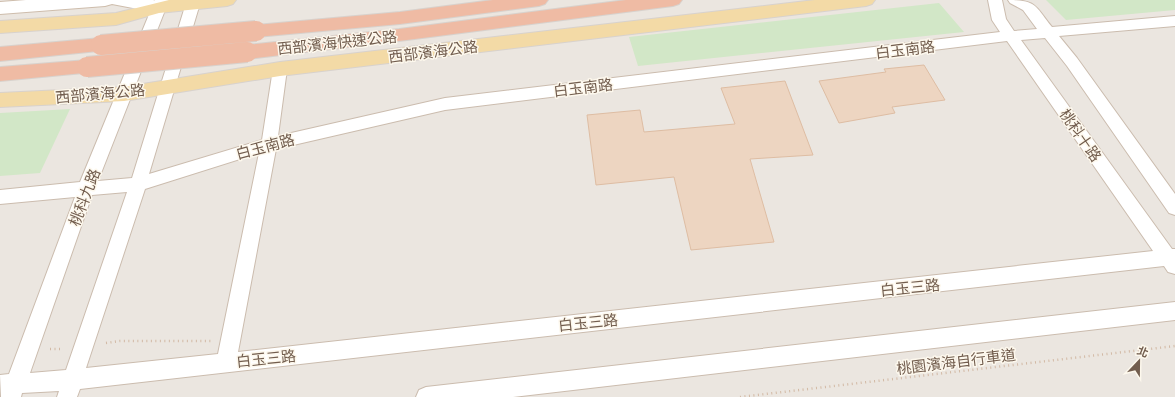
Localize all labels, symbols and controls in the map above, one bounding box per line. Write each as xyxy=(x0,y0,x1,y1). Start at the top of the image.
street label: 西部濱海快速公路 xyxy=(276,27,398,57)
street label: 白玉南路 xyxy=(874,36,936,62)
street label: 西部濱海公路 xyxy=(387,37,479,65)
street label: 白玉南路 xyxy=(552,74,614,100)
street label: 西部濱海公路 xyxy=(54,80,146,106)
street label: 桃科十路 xyxy=(1056,105,1106,165)
street label: 白玉南路 xyxy=(234,130,296,162)
street label: 桃科九路 xyxy=(65,166,103,228)
street label: 白玉三路 xyxy=(879,275,941,299)
street label: 白玉三路 xyxy=(557,310,619,334)
north arrow xyxy=(1119,341,1159,381)
text: 北 xyxy=(1135,343,1150,359)
street label: 桃園濱海自行車道 xyxy=(895,345,1017,377)
street label: 白玉三路 xyxy=(235,346,297,370)

